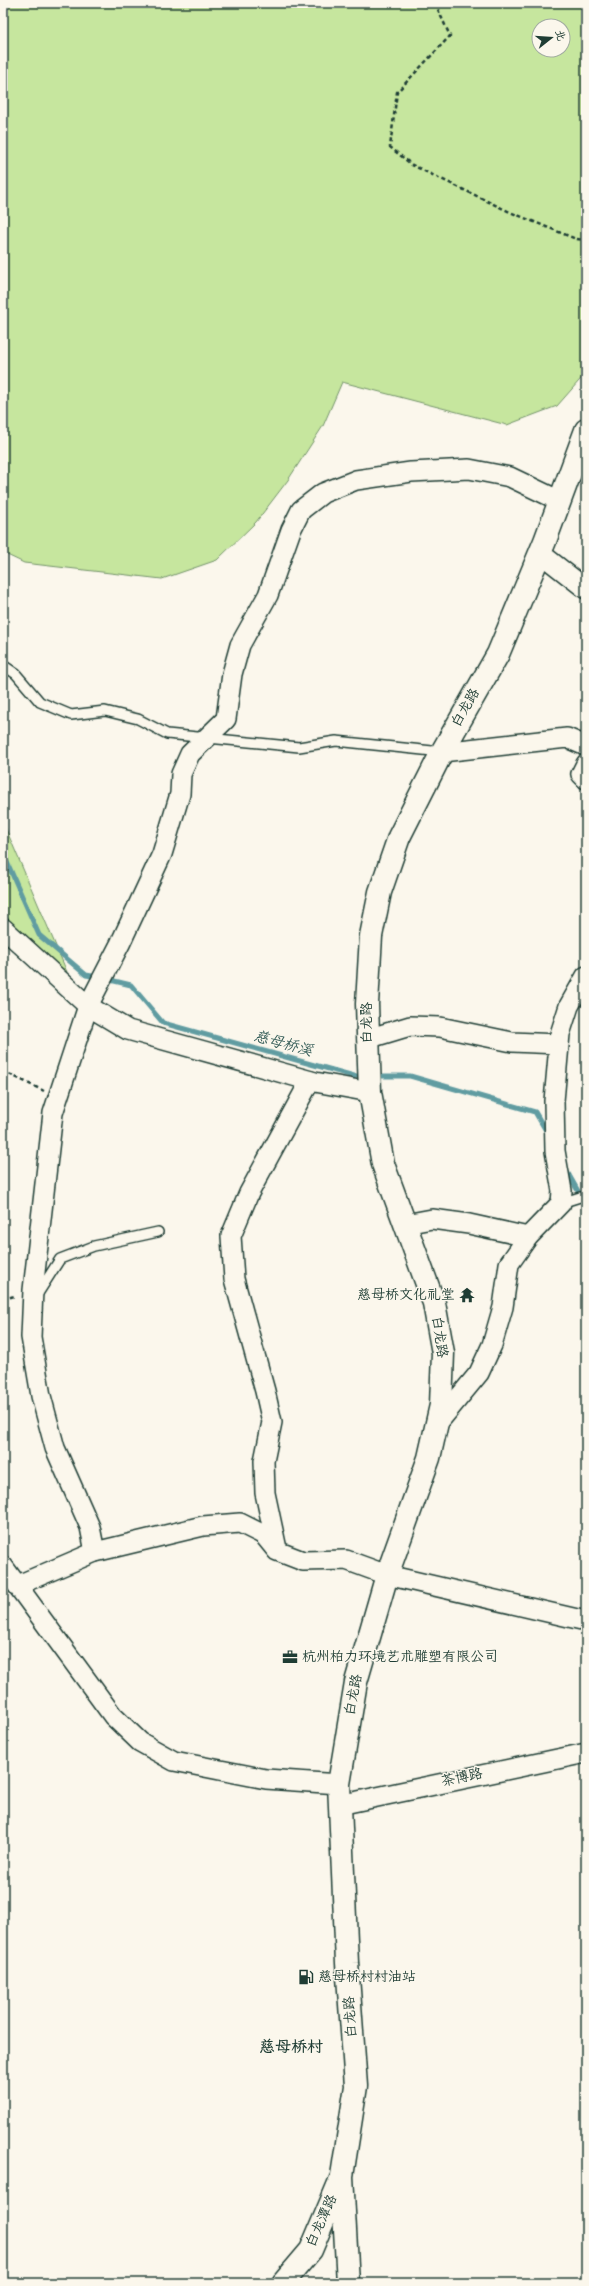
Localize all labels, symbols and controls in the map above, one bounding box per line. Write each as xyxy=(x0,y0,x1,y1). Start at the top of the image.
north arrow xyxy=(531,18,571,58)
text: 北 xyxy=(550,28,569,43)
street label: 白龙路 xyxy=(446,685,486,731)
street label: 白龙路 xyxy=(357,1002,378,1044)
water label: 慈母桥溪 xyxy=(251,1026,316,1063)
place label: 慈母桥文化礼堂 xyxy=(357,1285,455,1306)
temple icon: 慈母桥文化礼堂 xyxy=(458,1286,476,1304)
street label: 白龙路 xyxy=(426,1315,452,1359)
place label: 杭州柏力环境艺术雕塑有限公司 xyxy=(302,1647,498,1668)
office icon: 杭州柏力环境艺术雕塑有限公司 xyxy=(281,1648,299,1666)
street label: 白龙路 xyxy=(340,1672,368,1718)
street label: 茶博路 xyxy=(439,1763,485,1793)
place label: 慈母桥村村油站 xyxy=(318,1967,416,1988)
fuel station icon: 慈母桥村村油站 xyxy=(297,1968,315,1986)
street label: 白龙路 xyxy=(339,1995,363,2039)
district label: 慈母桥村 xyxy=(259,2036,323,2060)
street label: 白龙潭路 xyxy=(301,2191,343,2251)

